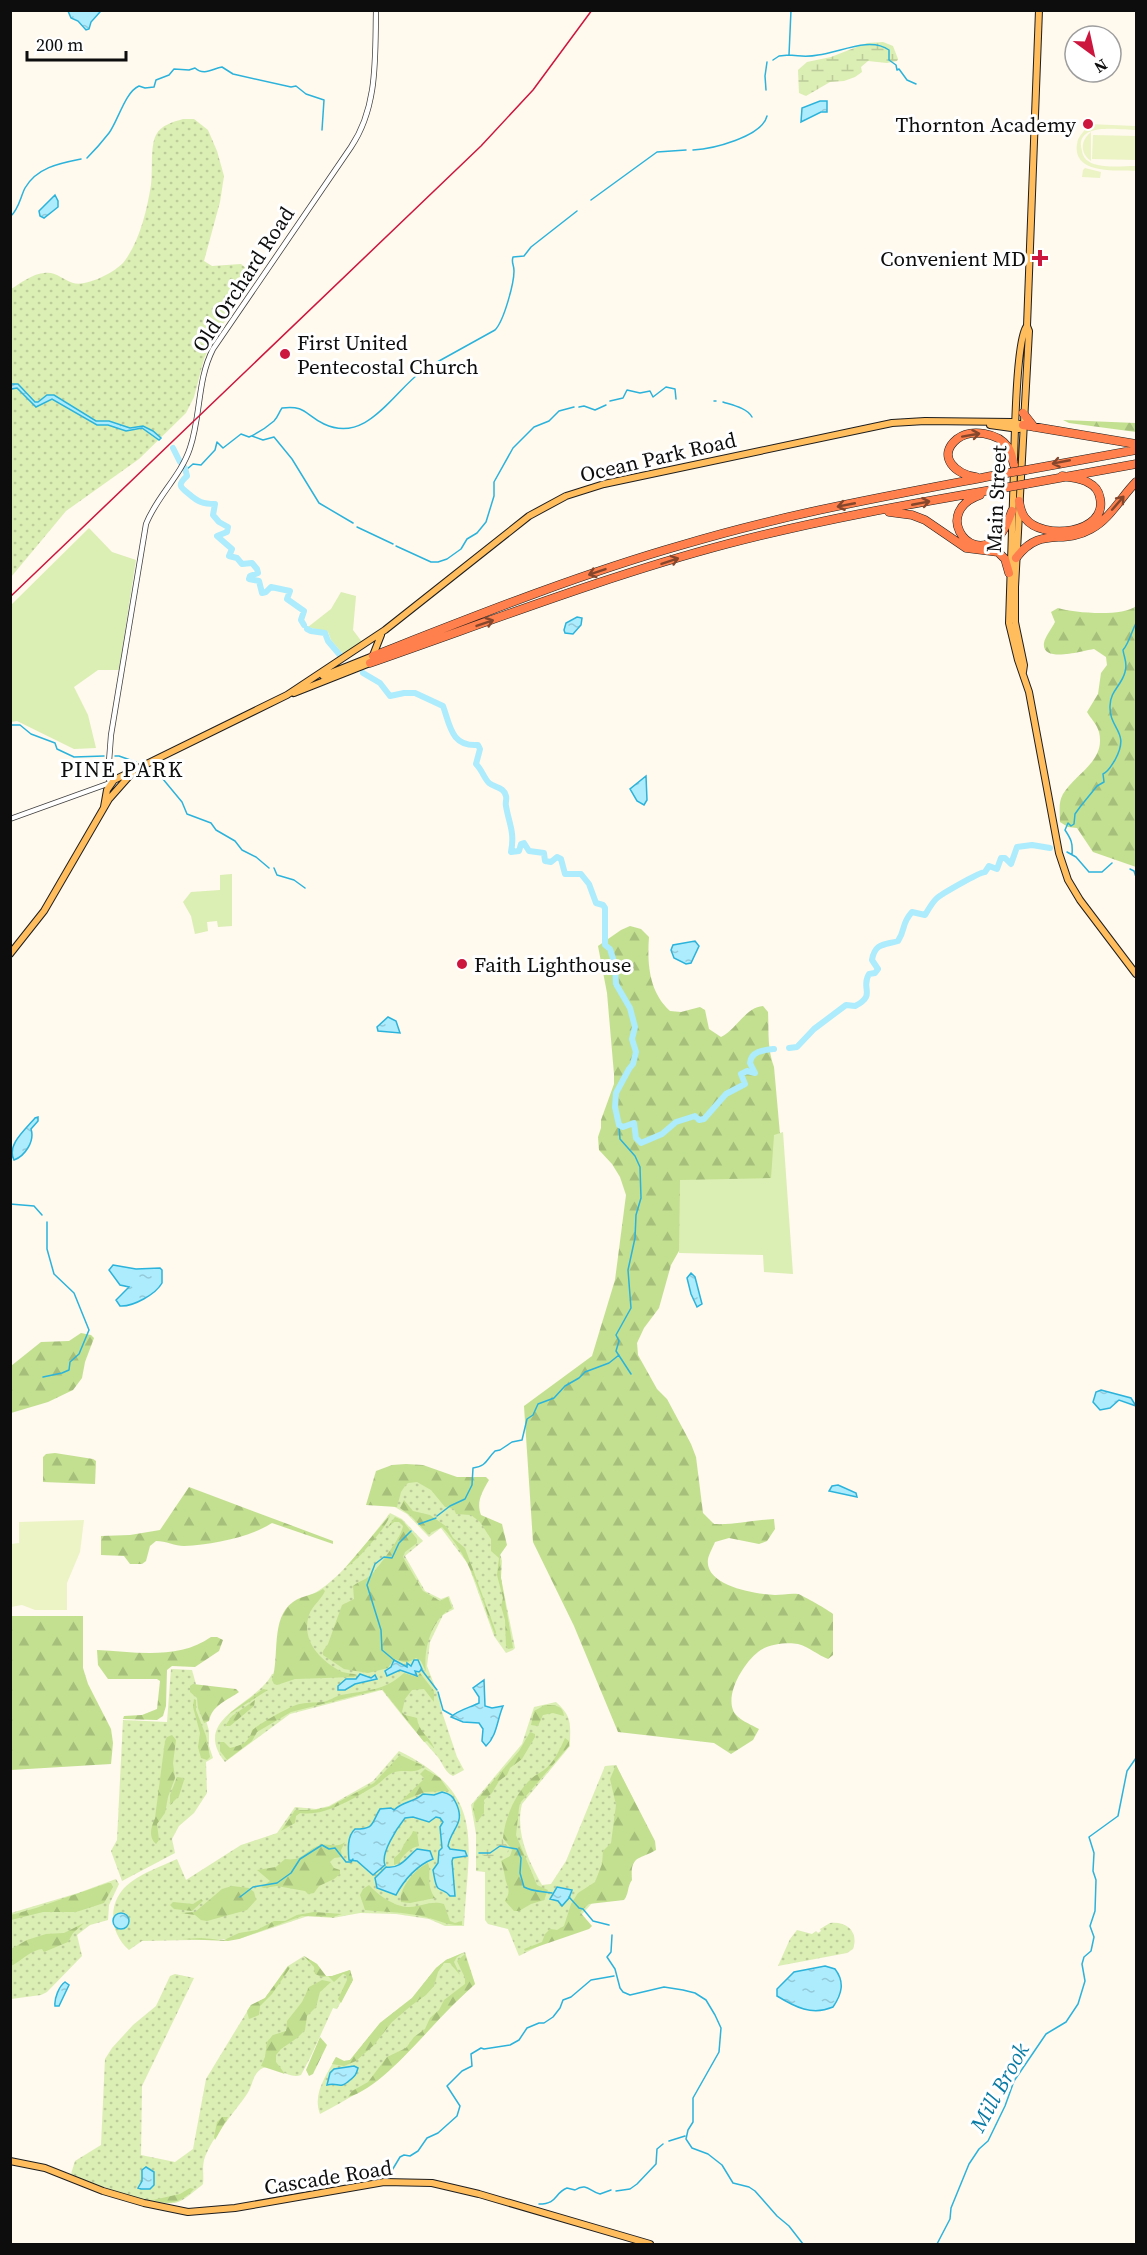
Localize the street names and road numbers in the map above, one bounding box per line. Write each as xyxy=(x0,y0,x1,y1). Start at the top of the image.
street label: Old Orchard Road xyxy=(185,201,301,357)
street label: Ocean Park Road xyxy=(577,425,739,489)
street label: Main Street xyxy=(979,444,1013,553)
street label: Cascade Road xyxy=(262,2153,394,2201)

